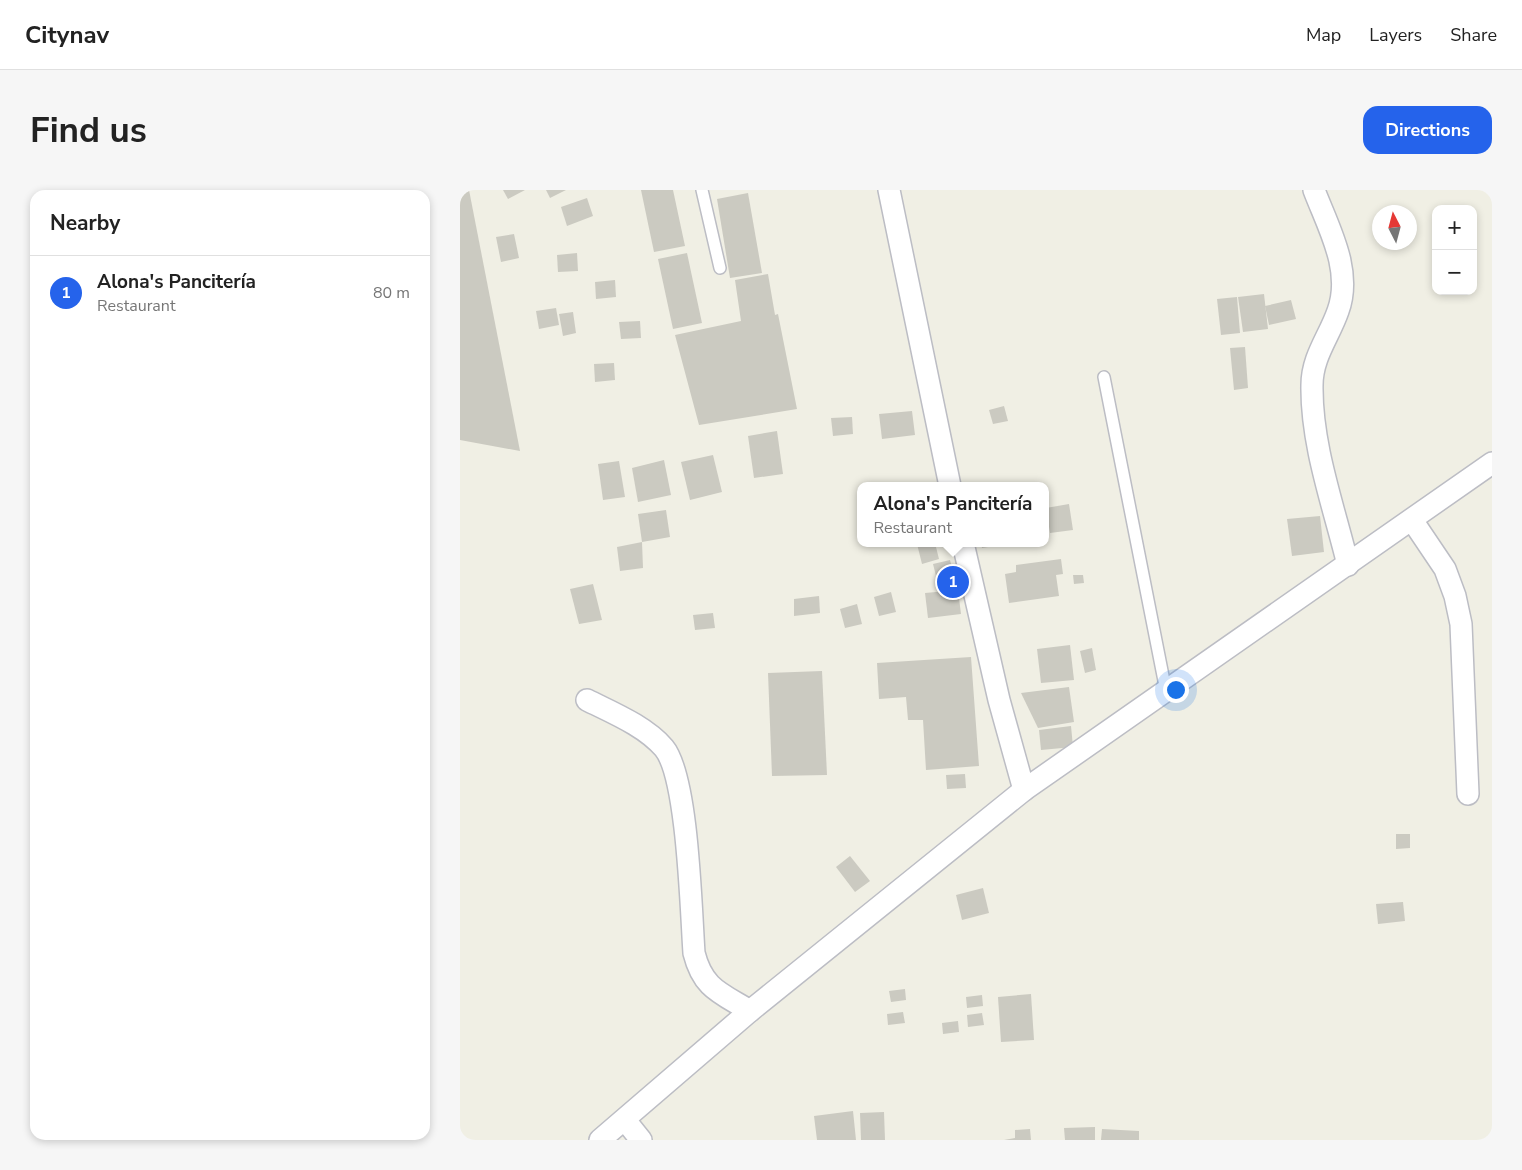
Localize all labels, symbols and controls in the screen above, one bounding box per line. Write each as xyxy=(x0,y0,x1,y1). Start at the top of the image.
text: Citynav xyxy=(25,19,109,51)
text: Map xyxy=(1306,23,1341,47)
text: Layers xyxy=(1369,23,1422,47)
text: Share xyxy=(1450,23,1497,47)
button: Directions xyxy=(1363,106,1492,154)
text: Find us xyxy=(30,107,147,154)
north arrow xyxy=(1372,205,1417,250)
map controls xyxy=(1432,205,1477,295)
button: + xyxy=(1432,205,1477,250)
text: Nearby xyxy=(50,209,120,237)
button: − xyxy=(1432,250,1477,295)
text: Alona's Pancitería xyxy=(97,269,256,295)
text: 1 xyxy=(61,282,71,304)
text: 80 m xyxy=(373,282,410,304)
text: Restaurant xyxy=(97,295,176,317)
popup xyxy=(857,482,1049,547)
text: Alona's Pancitería xyxy=(873,491,1033,517)
text: Restaurant xyxy=(873,517,952,539)
pin: 1 xyxy=(937,563,969,601)
your location xyxy=(1163,677,1189,703)

